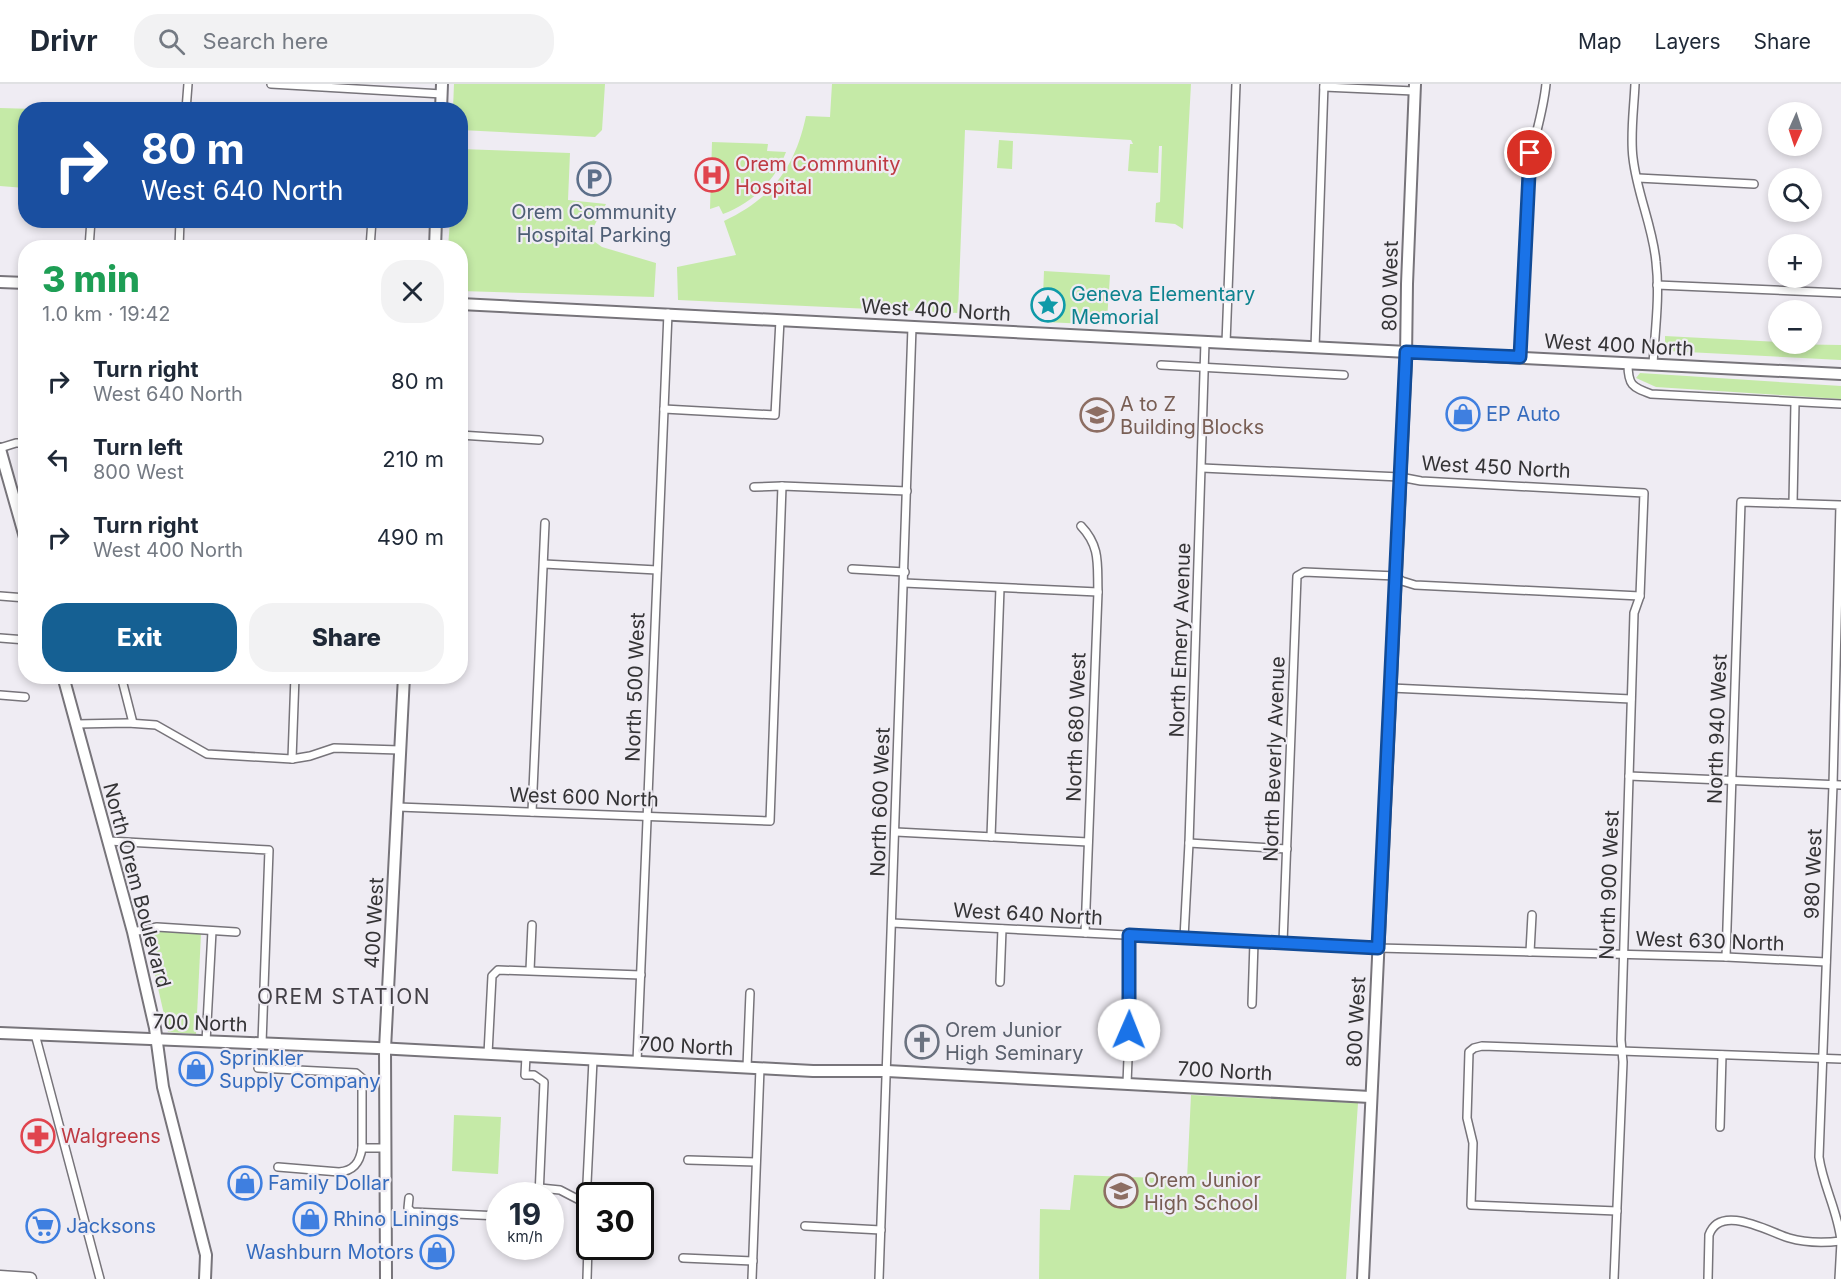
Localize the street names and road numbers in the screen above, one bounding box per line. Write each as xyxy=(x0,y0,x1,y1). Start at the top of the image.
street label: 800 West xyxy=(1377,240,1403,332)
street label: West 400 North xyxy=(860,294,1012,326)
street label: West 400 North xyxy=(1543,329,1695,361)
street label: West 450 North xyxy=(1421,451,1571,483)
street label: North Emery Avenue xyxy=(1165,542,1195,738)
street label: North 500 West xyxy=(620,611,650,762)
street label: North 680 West xyxy=(1061,651,1091,802)
street label: North 940 West xyxy=(1702,653,1732,804)
street label: North Beverly Avenue xyxy=(1258,656,1290,862)
street label: North 600 West xyxy=(865,726,895,877)
street label: North Orem Boulevard xyxy=(98,780,176,990)
street label: West 600 North xyxy=(509,782,659,812)
street label: North 900 West xyxy=(1594,809,1624,960)
street label: 980 West xyxy=(1799,828,1827,920)
street label: 400 West xyxy=(360,876,388,969)
street label: West 640 North xyxy=(953,898,1103,930)
street label: West 630 North xyxy=(1635,926,1785,956)
street label: 800 West xyxy=(1342,976,1370,1068)
street label: 700 North xyxy=(152,1009,248,1037)
street label: 700 North xyxy=(638,1032,734,1060)
street label: 700 North xyxy=(1177,1057,1273,1085)

